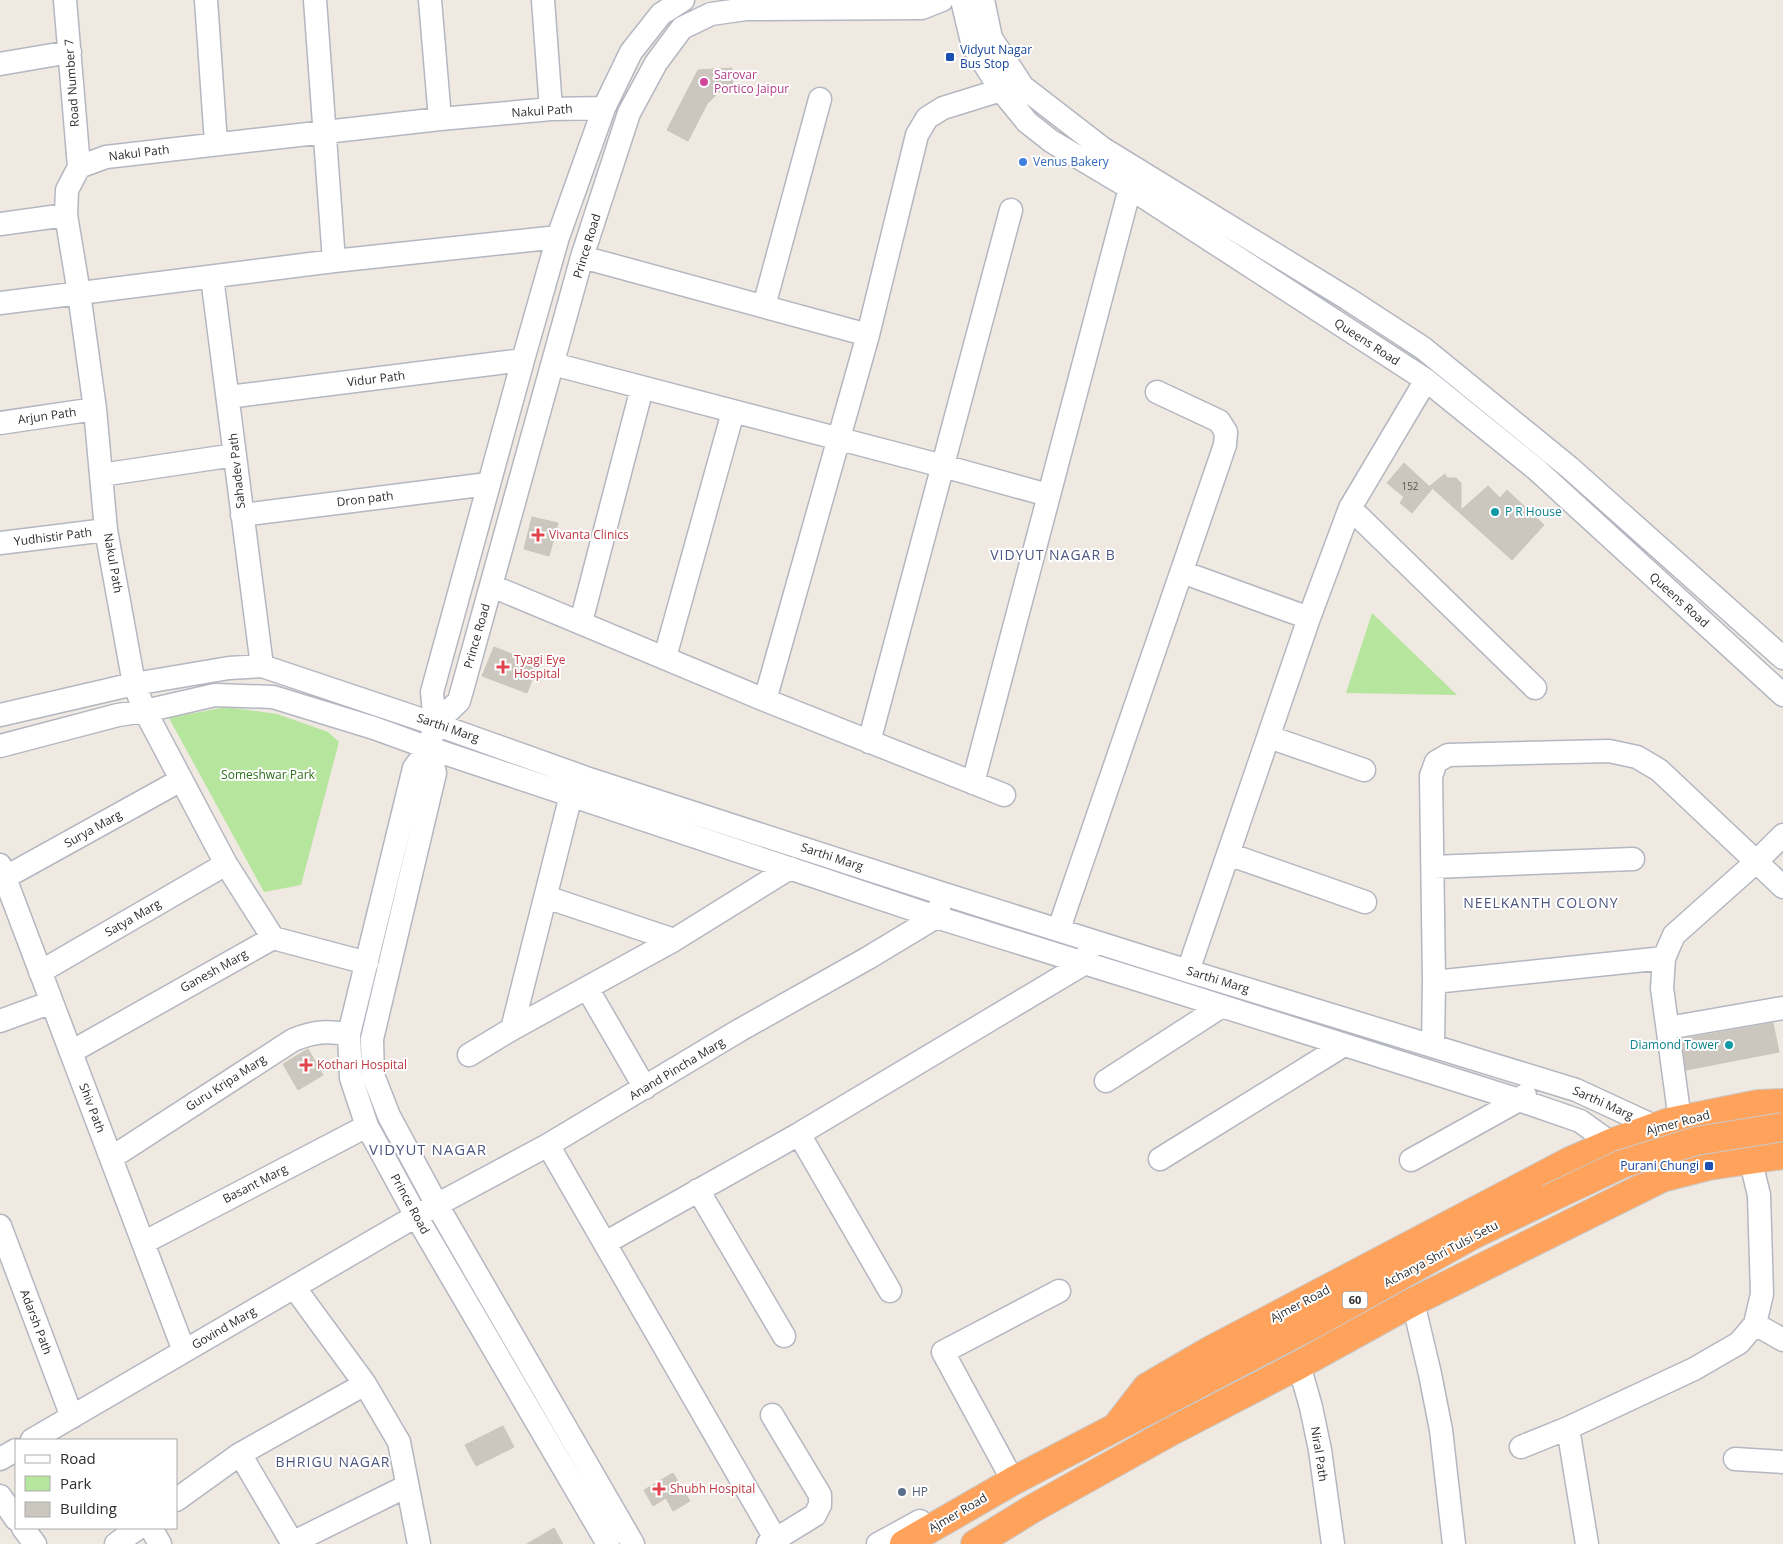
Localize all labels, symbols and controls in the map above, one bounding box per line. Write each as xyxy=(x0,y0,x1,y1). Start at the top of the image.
street label: Road Number 7 xyxy=(60,38,83,128)
place label: Vidyut Nagar Bus Stop xyxy=(960,41,1032,72)
marker: Vidyut Nagar Bus Stop xyxy=(944,51,956,63)
place label: Sarovar Portico Jaipur xyxy=(714,66,789,97)
marker: Sarovar Portico Jaipur xyxy=(698,76,710,88)
street label: Nakul Path xyxy=(511,100,573,121)
street label: Nakul Path xyxy=(108,140,170,165)
place label: Venus Bakery xyxy=(1033,153,1110,170)
marker: Venus Bakery xyxy=(1017,156,1029,168)
street label: Prince Road xyxy=(569,211,604,280)
street label: Queens Road xyxy=(1331,314,1403,369)
street label: Vidur Path xyxy=(346,367,406,391)
street label: Arjun Path xyxy=(17,403,77,428)
street label: Sahadev Path xyxy=(224,432,249,510)
house number: 152 xyxy=(1401,479,1419,493)
street label: Dron path xyxy=(336,487,394,510)
place label: P R House xyxy=(1505,503,1562,520)
marker: P R House xyxy=(1489,506,1501,518)
street label: Yudhistir Path xyxy=(13,523,93,550)
place label: Vivanta Clinics xyxy=(549,526,629,543)
marker: Vivanta Clinics xyxy=(531,528,545,542)
street label: Nakul Path xyxy=(100,531,127,594)
district label: VIDYUT NAGAR B xyxy=(990,545,1116,564)
street label: Queens Road xyxy=(1646,568,1713,631)
street label: Prince Road xyxy=(459,601,494,670)
place label: Tyagi Eye Hospital xyxy=(514,651,566,682)
marker: Tyagi Eye Hospital xyxy=(496,660,510,674)
street label: Sarthi Marg xyxy=(415,709,482,746)
park label: Someshwar Park xyxy=(221,766,316,783)
street label: Surya Marg xyxy=(61,805,125,851)
street label: Sarthi Marg xyxy=(799,838,866,875)
district label: NEELKANTH COLONY xyxy=(1463,893,1619,912)
street label: Satya Marg xyxy=(102,894,164,940)
street label: Ganesh Marg xyxy=(177,945,251,996)
street label: Sarthi Marg xyxy=(1185,962,1252,997)
street label: Anand Pincha Marg xyxy=(626,1033,728,1104)
place label: Diamond Tower xyxy=(1630,1036,1719,1053)
marker: Diamond Tower xyxy=(1723,1039,1735,1051)
street label: Guru Kripa Marg xyxy=(182,1050,270,1115)
place label: Kothari Hospital xyxy=(317,1056,407,1073)
marker: Kothari Hospital xyxy=(299,1058,313,1072)
street label: Shiv Path xyxy=(75,1081,110,1135)
street label: Sarthi Marg xyxy=(1570,1082,1637,1124)
street label: Ajmer Road xyxy=(1644,1106,1712,1139)
district label: VIDYUT NAGAR xyxy=(369,1139,487,1159)
place label: Purani Chungi xyxy=(1620,1157,1699,1174)
street label: Basant Marg xyxy=(220,1160,290,1207)
marker: Purani Chungi xyxy=(1703,1160,1715,1172)
street label: Prince Road xyxy=(387,1170,434,1237)
street label: Acharya Shri Tulsi Setu xyxy=(1381,1216,1501,1291)
street label: Ajmer Road xyxy=(1267,1281,1333,1326)
street label: Adarsh Path xyxy=(16,1287,57,1357)
road number: 60 xyxy=(1342,1292,1368,1308)
street label: Govind Marg xyxy=(188,1302,259,1353)
street label: Niral Path xyxy=(1307,1425,1332,1483)
legend xyxy=(15,1439,178,1529)
text: Road xyxy=(60,1448,96,1468)
district label: BHRIGU NAGAR xyxy=(275,1452,391,1471)
text: Park xyxy=(60,1473,91,1493)
place label: Shubh Hospital xyxy=(670,1480,755,1497)
marker: Shubh Hospital xyxy=(652,1482,666,1496)
place label: HP xyxy=(912,1483,928,1500)
marker: HP xyxy=(896,1486,908,1498)
street label: Ajmer Road xyxy=(925,1489,990,1536)
text: Building xyxy=(60,1498,117,1518)

